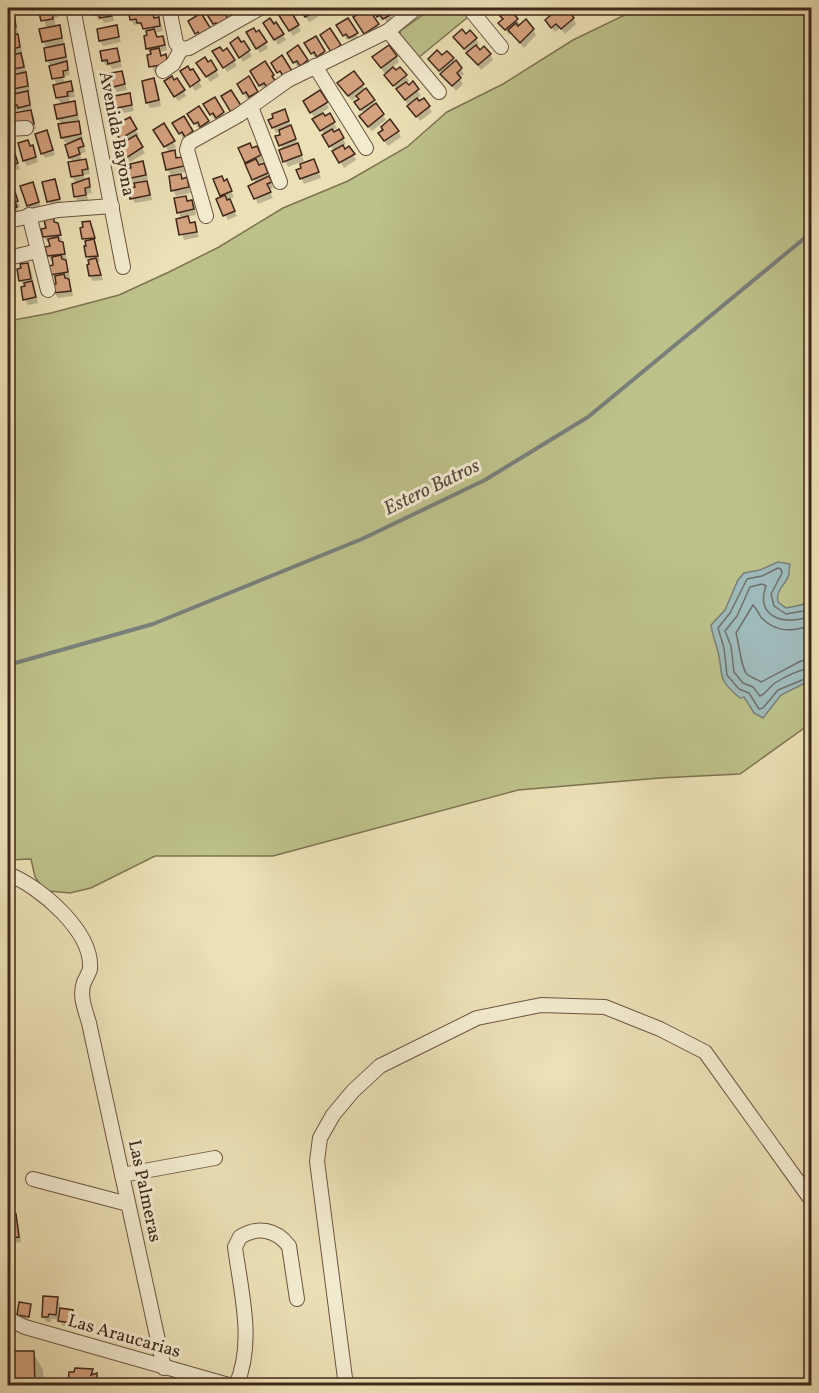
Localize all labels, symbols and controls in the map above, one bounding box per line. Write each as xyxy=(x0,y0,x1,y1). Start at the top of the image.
street label: Avenida Bayona xyxy=(92,69,140,199)
water label: Estero Batros xyxy=(379,452,485,523)
street label: Las Palmeras xyxy=(121,1138,167,1244)
street label: Las Araucarias xyxy=(65,1309,183,1365)

